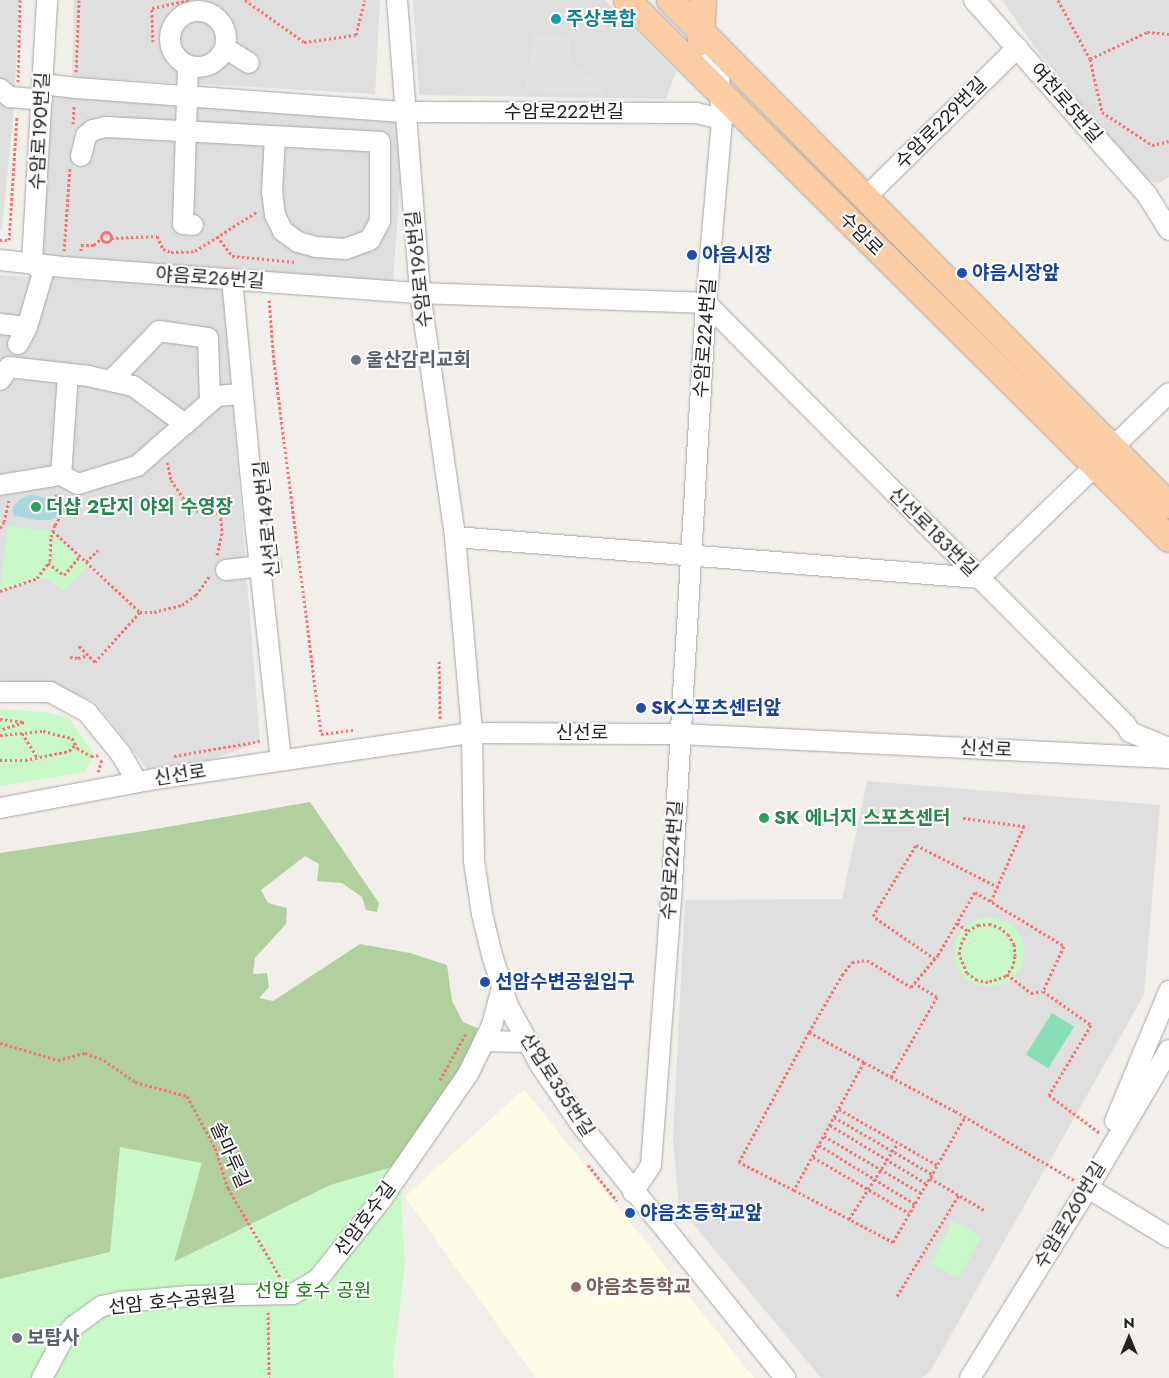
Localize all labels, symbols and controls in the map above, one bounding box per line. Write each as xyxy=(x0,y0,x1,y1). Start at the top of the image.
place label: 주상복합 xyxy=(566,8,636,30)
marker: 주상복합 xyxy=(550,13,562,25)
street label: 여천로5번길 xyxy=(1025,58,1107,148)
street label: 수암로190번길 xyxy=(26,71,54,191)
street label: 수암로229번길 xyxy=(891,73,991,173)
street label: 수암로222번길 xyxy=(504,101,624,123)
street label: 수암로 xyxy=(834,207,888,261)
street label: 수암로196번길 xyxy=(402,209,436,329)
place label: 야음시장 xyxy=(702,244,772,266)
marker: 야음시장 xyxy=(686,249,698,261)
place label: 야음시장앞 xyxy=(972,262,1059,284)
street label: 야음로26번길 xyxy=(155,263,265,293)
marker: 야음시장앞 xyxy=(956,267,968,279)
street label: 수암로224번길 xyxy=(689,277,721,399)
place label: 울산감리교회 xyxy=(366,349,471,371)
marker: 울산감리교회 xyxy=(350,354,362,366)
street label: 신선로149번길 xyxy=(249,459,285,579)
street label: 신선로183번길 xyxy=(884,483,982,581)
place label: 더샵 2단지 야외 수영장 xyxy=(46,496,233,518)
marker: 더샵 2단지 야외 수영장 xyxy=(30,501,42,513)
place label: SK스포츠센터앞 xyxy=(651,697,781,719)
marker: SK스포츠센터앞 xyxy=(635,702,647,714)
street label: 신선로 xyxy=(556,722,608,744)
street label: 신선로 xyxy=(959,736,1013,762)
street label: 신선로 xyxy=(152,760,208,790)
street label: 수암로224번길 xyxy=(656,799,688,921)
place label: SK 에너지 스포츠센터 xyxy=(774,807,950,829)
marker: SK 에너지 스포츠센터 xyxy=(758,812,770,824)
place label: 선암수변공원입구 xyxy=(495,971,635,993)
marker: 선암수변공원입구 xyxy=(479,976,491,988)
street label: 산업로355번길 xyxy=(515,1029,599,1141)
street label: 솔마루길 xyxy=(205,1118,255,1192)
street label: 수암로260번길 xyxy=(1029,1157,1111,1273)
street label: 선암호수길 xyxy=(330,1177,400,1261)
place label: 야음초등학교앞 xyxy=(640,1202,762,1224)
marker: 야음초등학교앞 xyxy=(624,1207,636,1219)
place label: 야음초등학교 xyxy=(586,1276,691,1298)
park label: 선암 호수 공원 xyxy=(255,1280,371,1302)
marker: 야음초등학교 xyxy=(570,1281,582,1293)
street label: 선암 호수공원길 xyxy=(107,1283,237,1319)
north arrow xyxy=(1104,1313,1154,1363)
text: N xyxy=(1123,1313,1135,1333)
place label: 보탑사 xyxy=(27,1327,79,1349)
marker: 보탑사 xyxy=(11,1332,23,1344)

